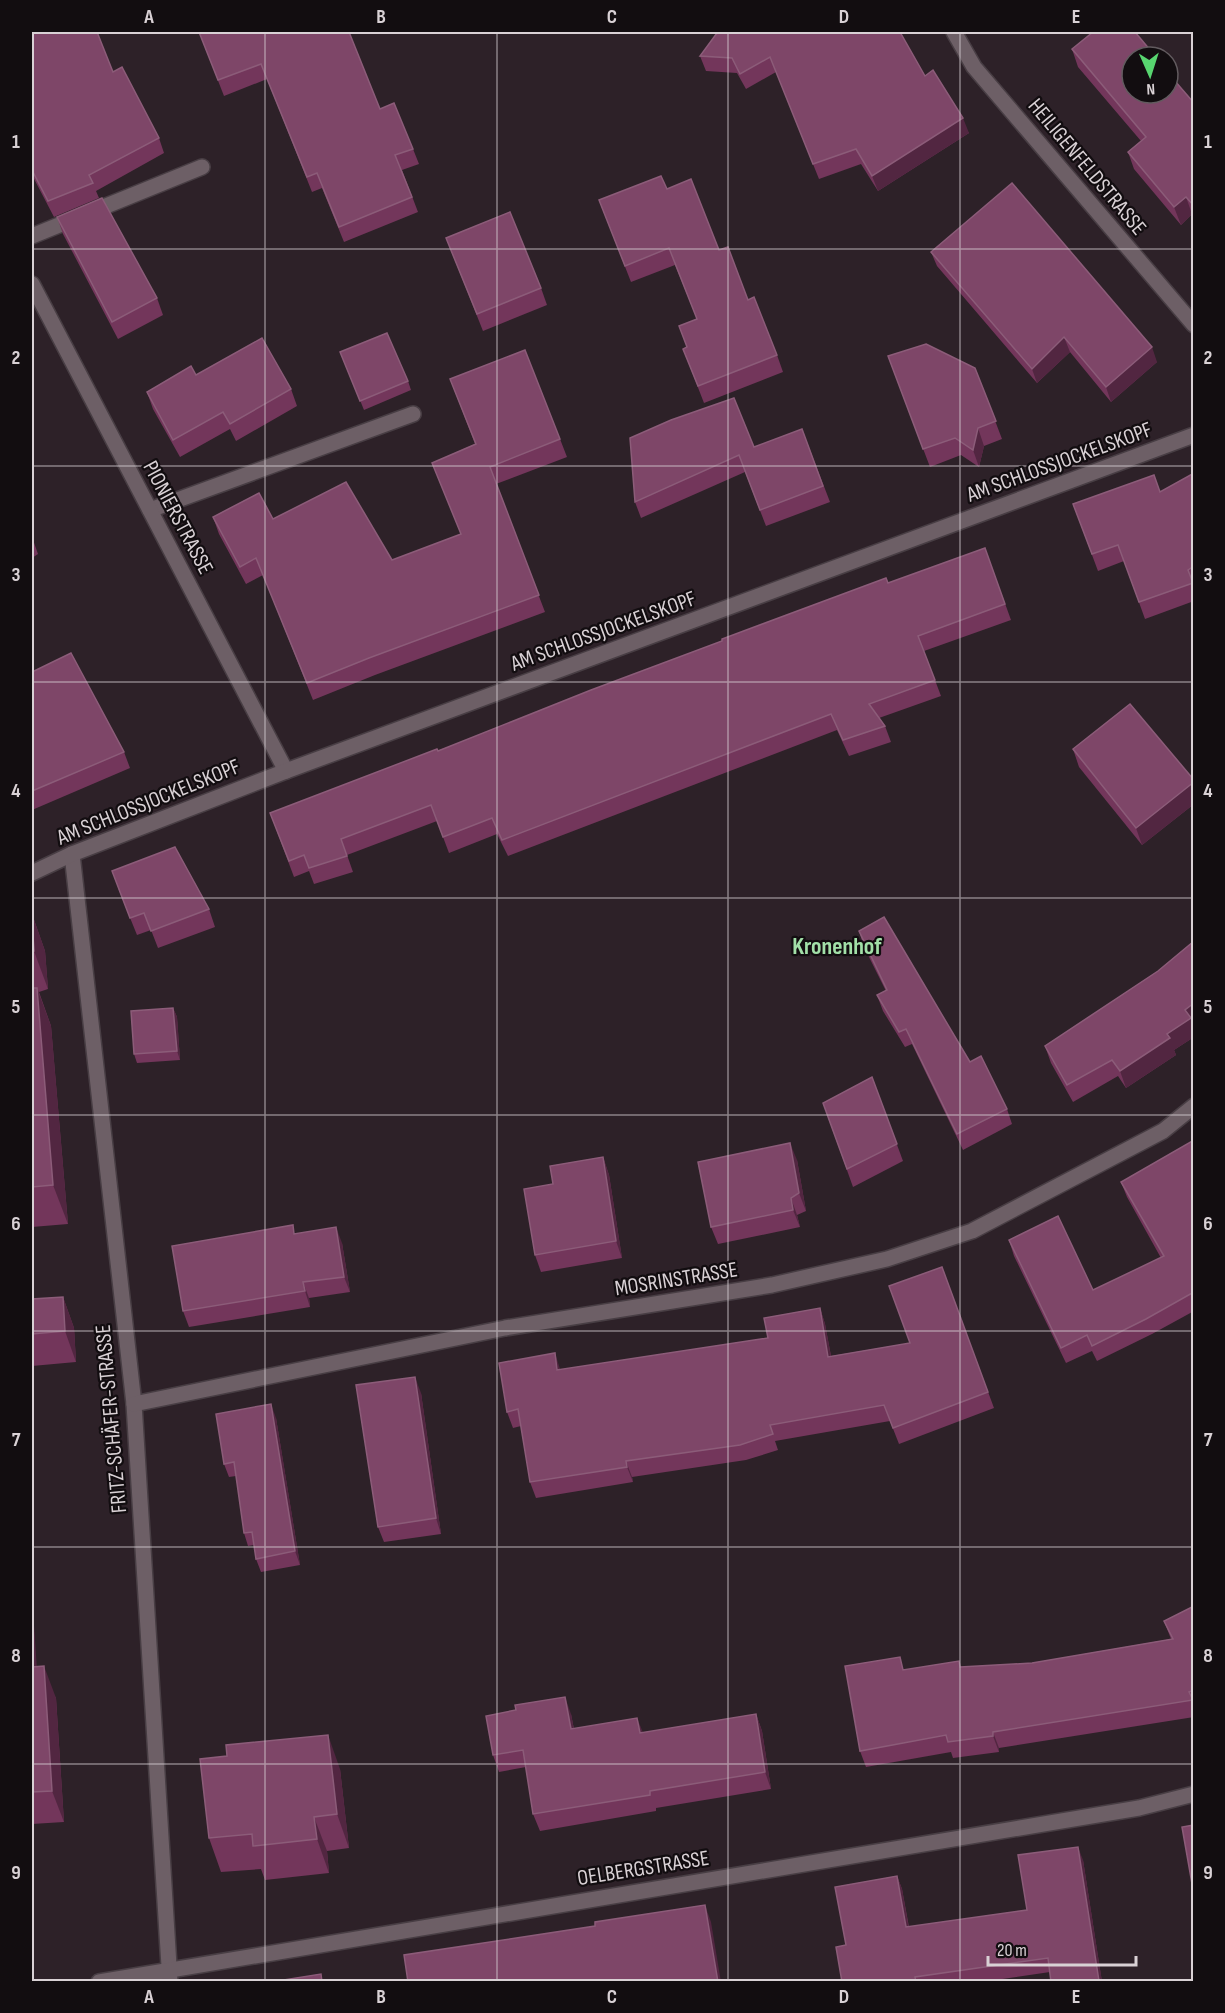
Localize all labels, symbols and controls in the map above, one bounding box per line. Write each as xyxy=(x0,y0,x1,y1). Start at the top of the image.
text: A xyxy=(143,5,154,29)
text: B xyxy=(376,5,386,29)
text: C xyxy=(607,5,617,29)
text: D xyxy=(839,5,849,29)
text: E xyxy=(1072,5,1080,29)
north arrow xyxy=(1120,45,1180,105)
text: N xyxy=(1146,79,1155,98)
street label: HEILIGENFELDSTRASSE xyxy=(1022,93,1152,241)
text: 1 xyxy=(12,130,20,154)
text: 1 xyxy=(1204,130,1212,154)
text: 2 xyxy=(12,346,20,370)
text: 2 xyxy=(1204,346,1212,370)
street label: AM SCHLOSSJOCKELSKOPF xyxy=(962,416,1156,509)
street label: PIONIERSTRASSE xyxy=(136,456,219,579)
text: 3 xyxy=(12,563,21,587)
text: 3 xyxy=(1204,563,1213,587)
street label: AM SCHLOSSJOCKELSKOPF xyxy=(506,585,700,678)
street label: AM SCHLOSSJOCKELSKOPF xyxy=(52,753,244,852)
text: 4 xyxy=(11,779,21,803)
text: 4 xyxy=(1203,779,1213,803)
district label: Kronenhof xyxy=(792,932,882,961)
text: 5 xyxy=(12,995,21,1019)
text: 5 xyxy=(1204,995,1213,1019)
text: 6 xyxy=(11,1212,21,1236)
text: 6 xyxy=(1203,1212,1213,1236)
street label: MOSRINSTRASSE xyxy=(613,1256,740,1303)
street label: FRITZ-SCHÄFER-STRASSE xyxy=(90,1323,133,1514)
text: 7 xyxy=(12,1428,21,1452)
text: 7 xyxy=(1204,1428,1213,1452)
text: 8 xyxy=(11,1644,21,1668)
text: 8 xyxy=(1203,1644,1213,1668)
street label: OELBERGSTRASSE xyxy=(575,1845,711,1892)
text: 9 xyxy=(11,1861,21,1885)
text: 9 xyxy=(1203,1861,1213,1885)
scale bar xyxy=(988,1929,1136,1967)
text: 20 m xyxy=(997,1940,1027,1961)
text: A xyxy=(143,1985,154,2009)
text: B xyxy=(376,1985,386,2009)
text: C xyxy=(607,1985,617,2009)
text: D xyxy=(839,1985,849,2009)
text: E xyxy=(1072,1985,1080,2009)

